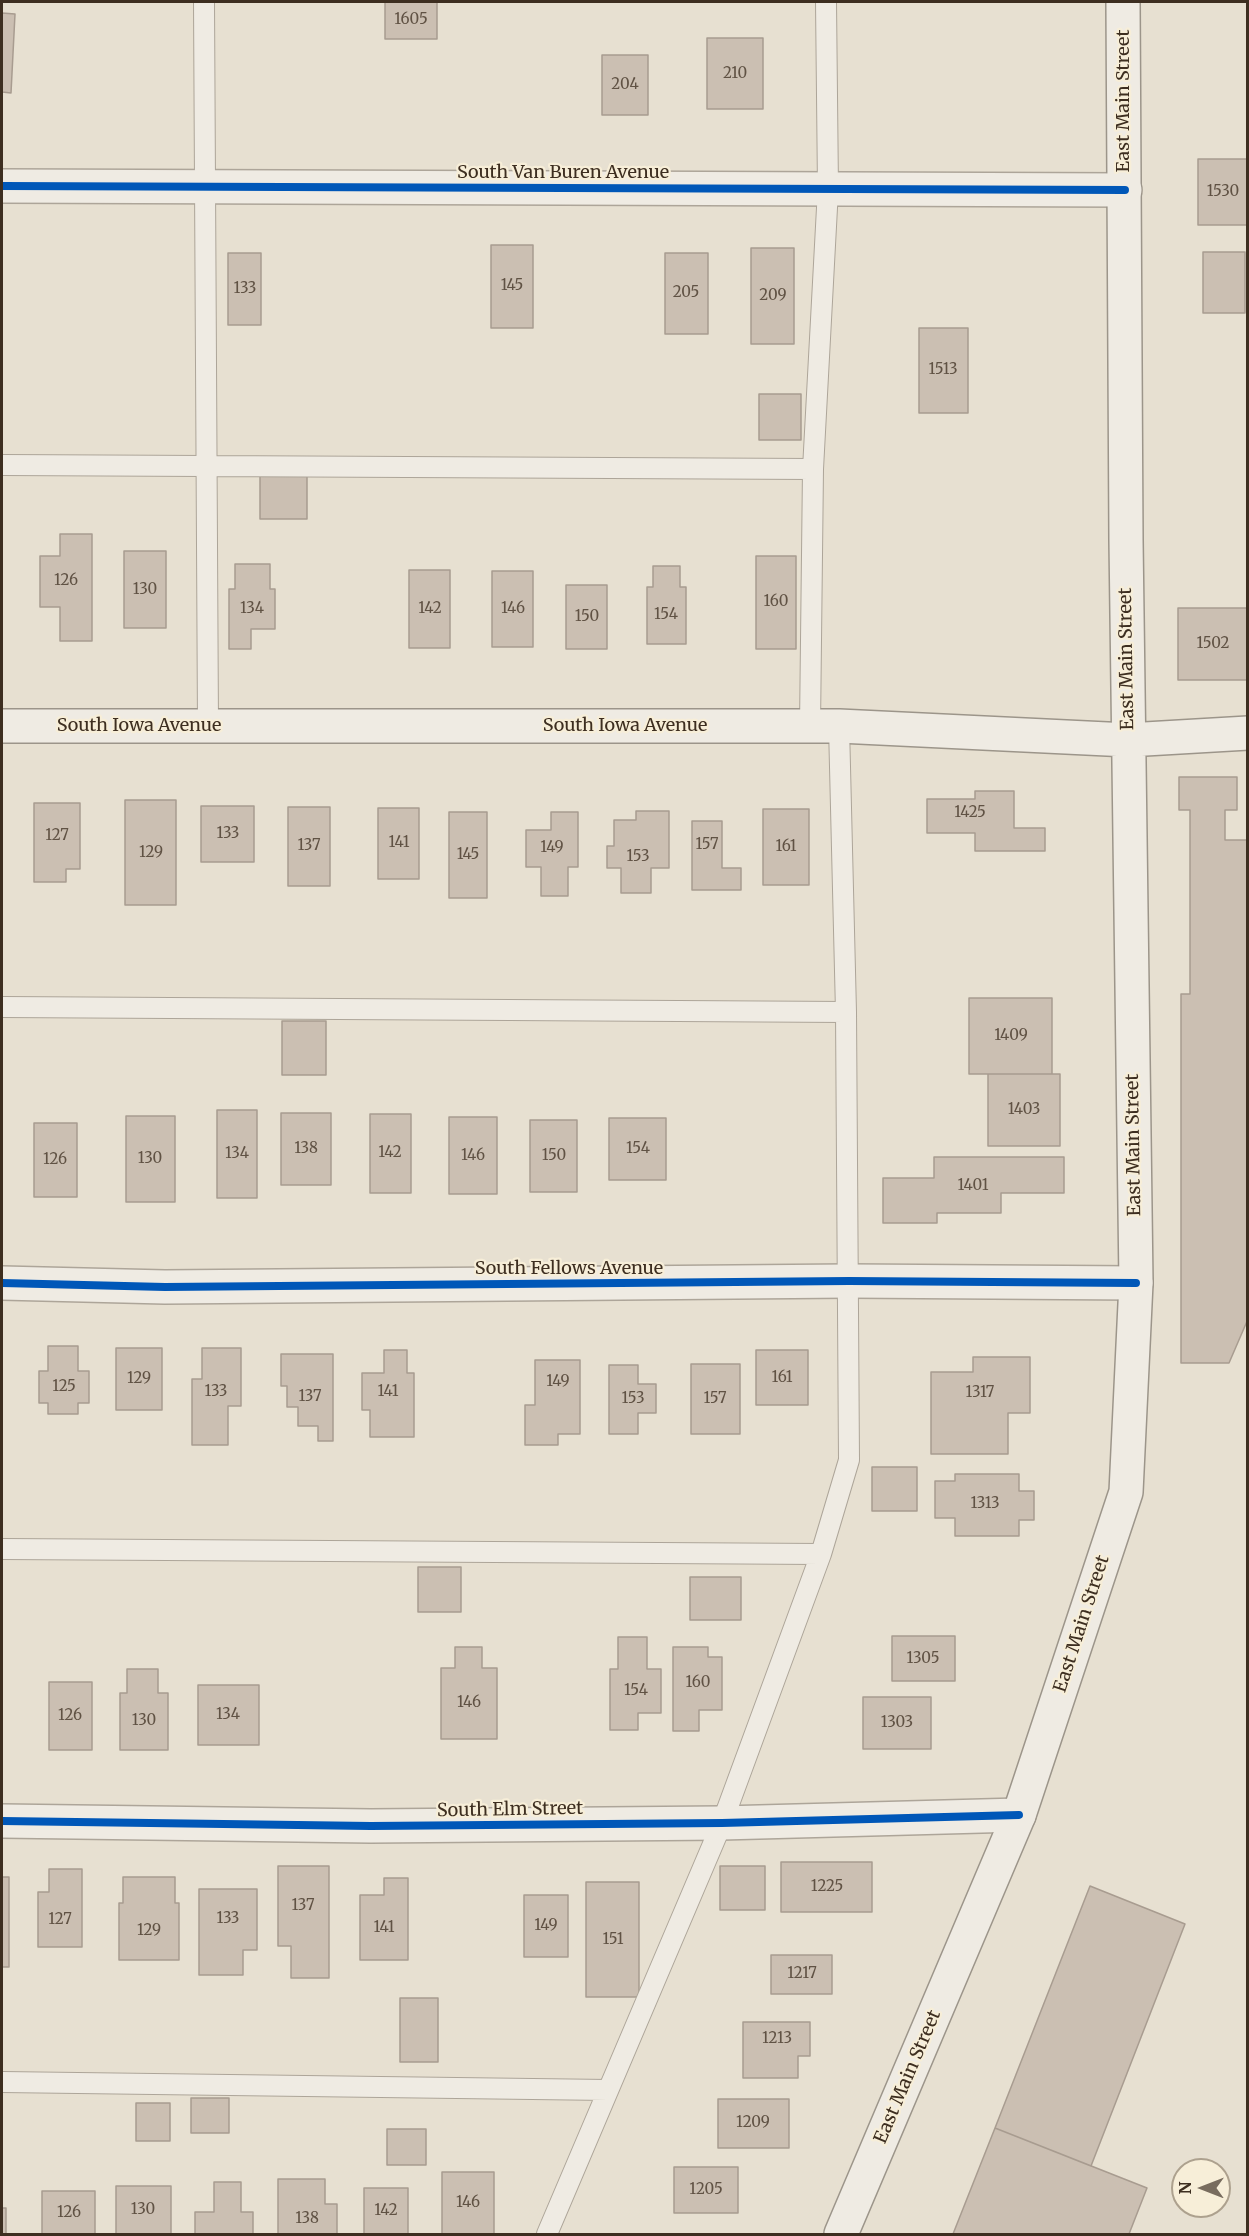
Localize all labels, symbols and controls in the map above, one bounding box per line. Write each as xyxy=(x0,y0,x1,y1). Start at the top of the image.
house number: 1605 xyxy=(394,11,428,29)
street label: East Main Street xyxy=(1113,30,1135,172)
house number: 210 xyxy=(723,65,747,83)
house number: 204 xyxy=(611,76,639,94)
street label: South Van Buren Avenue xyxy=(457,162,669,184)
house number: 1530 xyxy=(1207,183,1239,201)
house number: 145 xyxy=(501,277,523,295)
house number: 133 xyxy=(234,280,256,298)
house number: 205 xyxy=(673,284,699,302)
house number: 209 xyxy=(759,287,787,305)
house number: 1513 xyxy=(928,361,958,379)
house number: 126 xyxy=(54,572,78,590)
house number: 130 xyxy=(133,581,157,599)
street label: East Main Street xyxy=(1115,587,1139,731)
house number: 160 xyxy=(764,593,788,611)
house number: 134 xyxy=(240,600,264,618)
house number: 142 xyxy=(418,600,442,618)
house number: 146 xyxy=(501,600,525,618)
house number: 154 xyxy=(654,606,678,624)
house number: 150 xyxy=(575,608,599,626)
house number: 1502 xyxy=(1197,635,1229,653)
street label: South Iowa Avenue xyxy=(57,715,221,737)
street label: South Iowa Avenue xyxy=(543,715,707,737)
house number: 1425 xyxy=(954,804,986,822)
house number: 133 xyxy=(217,825,239,843)
house number: 127 xyxy=(45,827,69,845)
house number: 141 xyxy=(389,834,409,852)
house number: 157 xyxy=(696,836,718,854)
house number: 137 xyxy=(298,837,320,855)
house number: 161 xyxy=(775,838,797,856)
house number: 149 xyxy=(540,839,564,857)
house number: 129 xyxy=(139,844,163,862)
house number: 145 xyxy=(457,846,479,864)
house number: 153 xyxy=(627,848,649,866)
house number: 1409 xyxy=(994,1027,1028,1045)
street label: East Main Street xyxy=(1122,1073,1146,1217)
house number: 1403 xyxy=(1008,1101,1040,1119)
house number: 138 xyxy=(294,1140,318,1158)
house number: 154 xyxy=(626,1140,650,1158)
house number: 142 xyxy=(378,1144,402,1162)
house number: 134 xyxy=(225,1145,249,1163)
house number: 146 xyxy=(461,1147,485,1165)
house number: 150 xyxy=(542,1147,566,1165)
house number: 130 xyxy=(138,1150,162,1168)
house number: 126 xyxy=(43,1151,67,1169)
house number: 1401 xyxy=(958,1177,988,1195)
street label: South Fellows Avenue xyxy=(475,1258,663,1280)
house number: 161 xyxy=(771,1369,793,1387)
house number: 129 xyxy=(127,1370,151,1388)
house number: 149 xyxy=(546,1373,570,1391)
house number: 125 xyxy=(52,1378,76,1396)
house number: 133 xyxy=(205,1383,227,1401)
house number: 141 xyxy=(378,1383,398,1401)
house number: 1317 xyxy=(966,1384,994,1402)
house number: 137 xyxy=(299,1388,321,1406)
house number: 153 xyxy=(622,1390,644,1408)
house number: 157 xyxy=(704,1390,726,1408)
house number: 1313 xyxy=(970,1495,1000,1513)
street label: East Main Street xyxy=(1050,1553,1114,1695)
house number: 1305 xyxy=(907,1650,939,1668)
house number: 160 xyxy=(686,1674,710,1692)
house number: 154 xyxy=(624,1682,648,1700)
house number: 146 xyxy=(457,1694,481,1712)
house number: 134 xyxy=(216,1706,240,1724)
house number: 126 xyxy=(58,1707,82,1725)
house number: 130 xyxy=(132,1712,156,1730)
house number: 1303 xyxy=(881,1714,913,1732)
street label: South Elm Street xyxy=(437,1798,583,1822)
house number: 1225 xyxy=(811,1878,843,1896)
house number: 137 xyxy=(292,1897,314,1915)
house number: 133 xyxy=(217,1910,239,1928)
house number: 127 xyxy=(48,1911,72,1929)
house number: 149 xyxy=(534,1917,558,1935)
house number: 141 xyxy=(374,1919,394,1937)
house number: 129 xyxy=(137,1922,161,1940)
house number: 151 xyxy=(602,1931,624,1949)
house number: 1217 xyxy=(787,1965,817,1983)
street label: East Main Street xyxy=(870,2007,946,2147)
house number: 1213 xyxy=(762,2030,792,2048)
house number: 1209 xyxy=(736,2114,770,2132)
north arrow xyxy=(1171,2158,1231,2218)
house number: 1205 xyxy=(689,2181,723,2199)
text: N xyxy=(1175,2182,1195,2194)
house number: 146 xyxy=(456,2194,480,2212)
house number: 130 xyxy=(131,2201,155,2219)
house number: 142 xyxy=(374,2202,398,2220)
house number: 126 xyxy=(57,2204,81,2222)
house number: 138 xyxy=(295,2210,319,2228)

